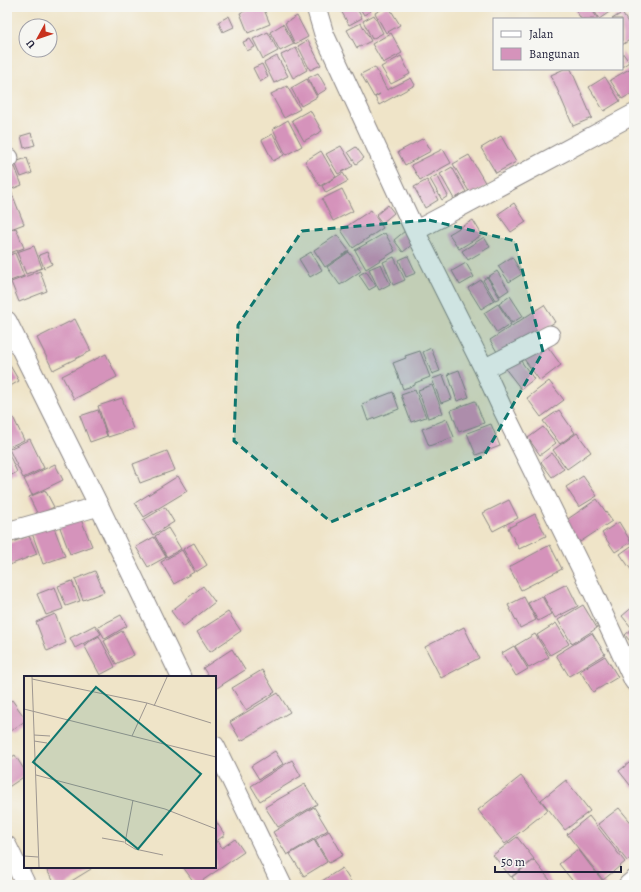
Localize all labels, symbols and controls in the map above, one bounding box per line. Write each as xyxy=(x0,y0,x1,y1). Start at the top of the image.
north arrow xyxy=(18,18,58,58)
legend xyxy=(493,18,623,70)
text: Jalan xyxy=(529,26,554,42)
text: U xyxy=(22,36,39,52)
text: Bangunan xyxy=(529,46,580,62)
inset map xyxy=(24,676,216,868)
scale bar xyxy=(495,848,621,874)
text: 50 m xyxy=(501,854,525,870)

